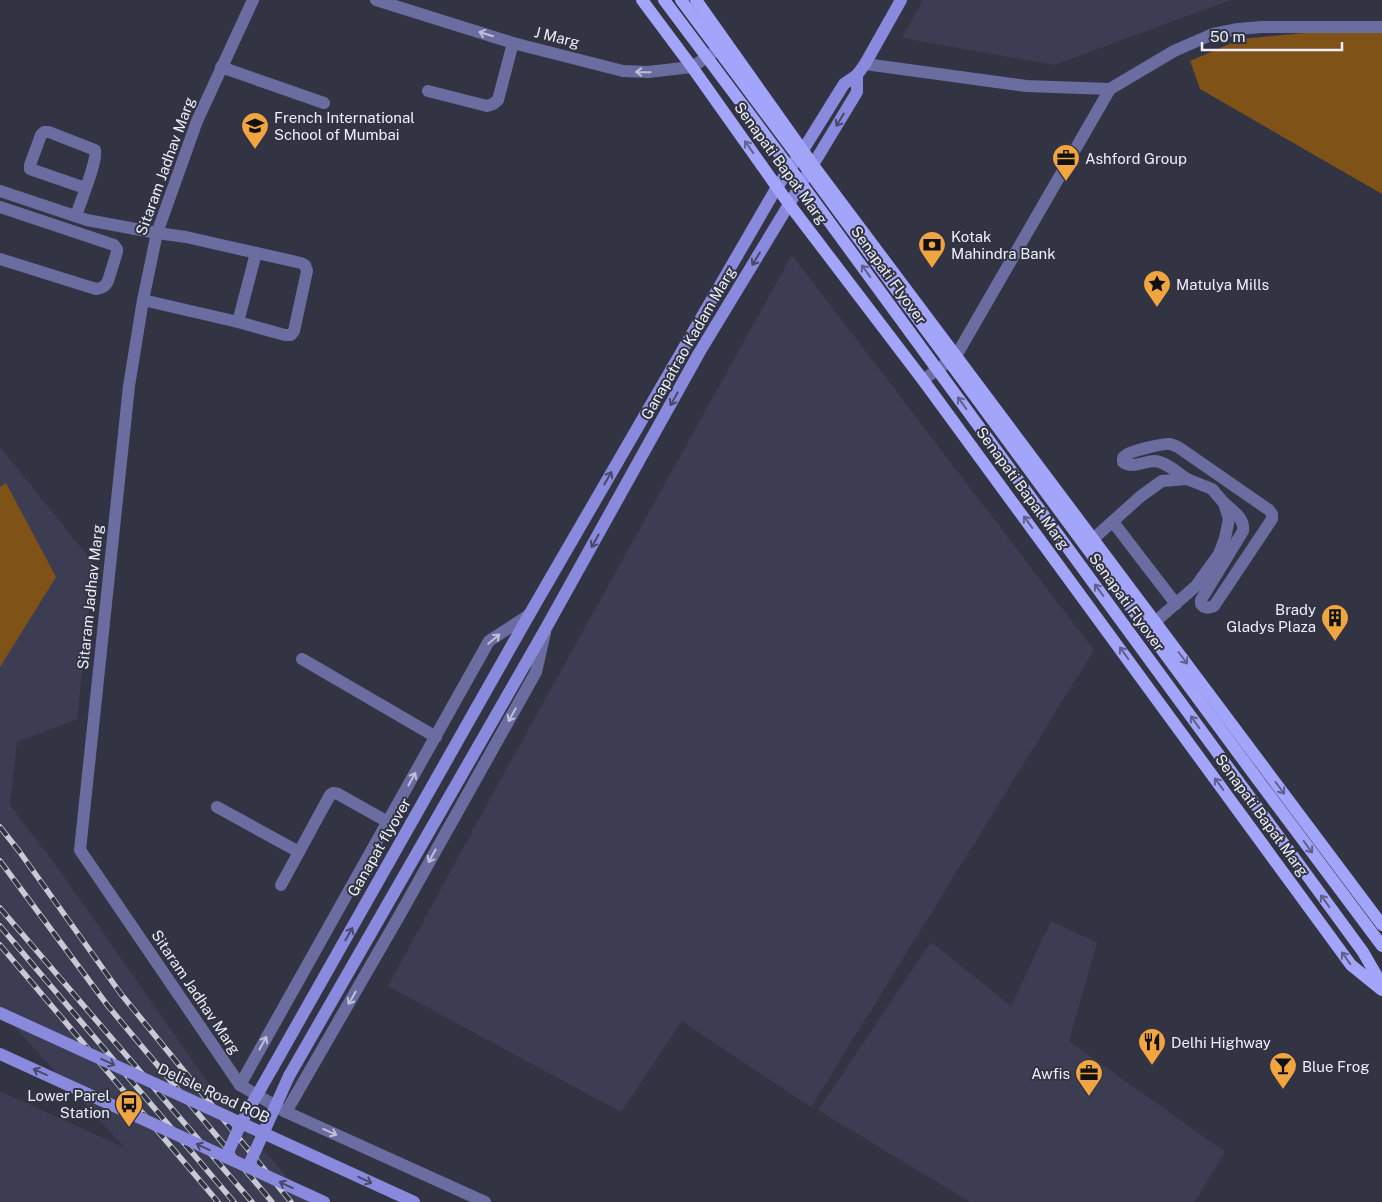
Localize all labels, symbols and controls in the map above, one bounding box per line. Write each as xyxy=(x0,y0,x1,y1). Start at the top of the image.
scale bar xyxy=(1202,20,1342,52)
street label: J Marg xyxy=(533,23,581,51)
text: 50 m xyxy=(1210,28,1245,45)
one-way arrow xyxy=(478,29,494,39)
one-way arrow xyxy=(636,67,652,76)
street label: Sitaram Jadhav Marg xyxy=(132,95,198,237)
street label: Senapati Bapat Marg xyxy=(731,99,831,227)
place label: French International School of Mumbai xyxy=(274,109,415,143)
school or university icon: French International School of Mumbai xyxy=(240,111,270,150)
one-way arrow xyxy=(835,112,845,126)
one-way arrow xyxy=(744,141,754,155)
office icon: Ashford Group xyxy=(1051,143,1081,182)
place label: Ashford Group xyxy=(1085,150,1187,167)
street label: Senapati Flyover xyxy=(848,223,930,327)
place label: Kotak Mahindra Bank xyxy=(951,228,1056,262)
bank icon: Kotak Mahindra Bank xyxy=(917,230,947,269)
one-way arrow xyxy=(751,251,761,265)
street label: Ganapatrao Kadam Marg xyxy=(637,264,739,422)
one-way arrow xyxy=(861,265,871,279)
place icon: Matulya Mills xyxy=(1142,269,1172,308)
place label: Matulya Mills xyxy=(1176,276,1269,293)
one-way arrow xyxy=(669,391,679,406)
one-way arrow xyxy=(956,397,967,410)
street label: Senapati Bapat Marg xyxy=(973,424,1073,552)
one-way arrow xyxy=(603,471,613,486)
one-way arrow xyxy=(1022,516,1033,529)
street label: Sitaram Jadhav Marg xyxy=(74,524,106,670)
one-way arrow xyxy=(589,533,599,547)
street label: Senapati Flyover xyxy=(1086,550,1168,654)
one-way arrow xyxy=(1094,583,1104,597)
place label: Brady Gladys Plaza xyxy=(1226,601,1316,635)
building icon: Brady Gladys Plaza xyxy=(1320,603,1350,642)
one-way arrow xyxy=(487,634,500,645)
one-way arrow xyxy=(1118,647,1129,660)
one-way arrow xyxy=(1178,651,1188,665)
one-way arrow xyxy=(506,707,516,721)
one-way arrow xyxy=(1189,716,1200,729)
street label: Senapati Bapat Marg xyxy=(1212,751,1312,879)
one-way arrow xyxy=(407,772,417,787)
one-way arrow xyxy=(1214,777,1224,791)
one-way arrow xyxy=(1275,781,1286,794)
street label: Ganapat flyover xyxy=(344,795,414,899)
one-way arrow xyxy=(1303,840,1313,854)
one-way arrow xyxy=(427,849,437,864)
one-way arrow xyxy=(1320,895,1331,908)
street label: Sitaram Jadhav Marg xyxy=(148,927,244,1057)
one-way arrow xyxy=(344,927,354,941)
one-way arrow xyxy=(1341,951,1351,965)
one-way arrow xyxy=(346,990,356,1004)
restaurant icon: Delhi Highway xyxy=(1137,1027,1167,1066)
place label: Delhi Highway xyxy=(1171,1034,1271,1051)
one-way arrow xyxy=(259,1036,269,1050)
bar icon: Blue Frog xyxy=(1268,1051,1298,1090)
one-way arrow xyxy=(100,1058,115,1068)
office icon: Awfis xyxy=(1074,1058,1104,1097)
place label: Blue Frog xyxy=(1302,1058,1370,1075)
street label: Delisle Road ROB xyxy=(156,1060,272,1126)
place label: Awfis xyxy=(1031,1065,1070,1082)
one-way arrow xyxy=(33,1067,48,1077)
place label: Lower Parel Station xyxy=(27,1087,110,1121)
bus stop icon: Lower Parel Station xyxy=(114,1089,144,1128)
one-way arrow xyxy=(322,1127,337,1137)
one-way arrow xyxy=(196,1142,211,1152)
one-way arrow xyxy=(357,1175,372,1185)
one-way arrow xyxy=(279,1179,294,1189)

